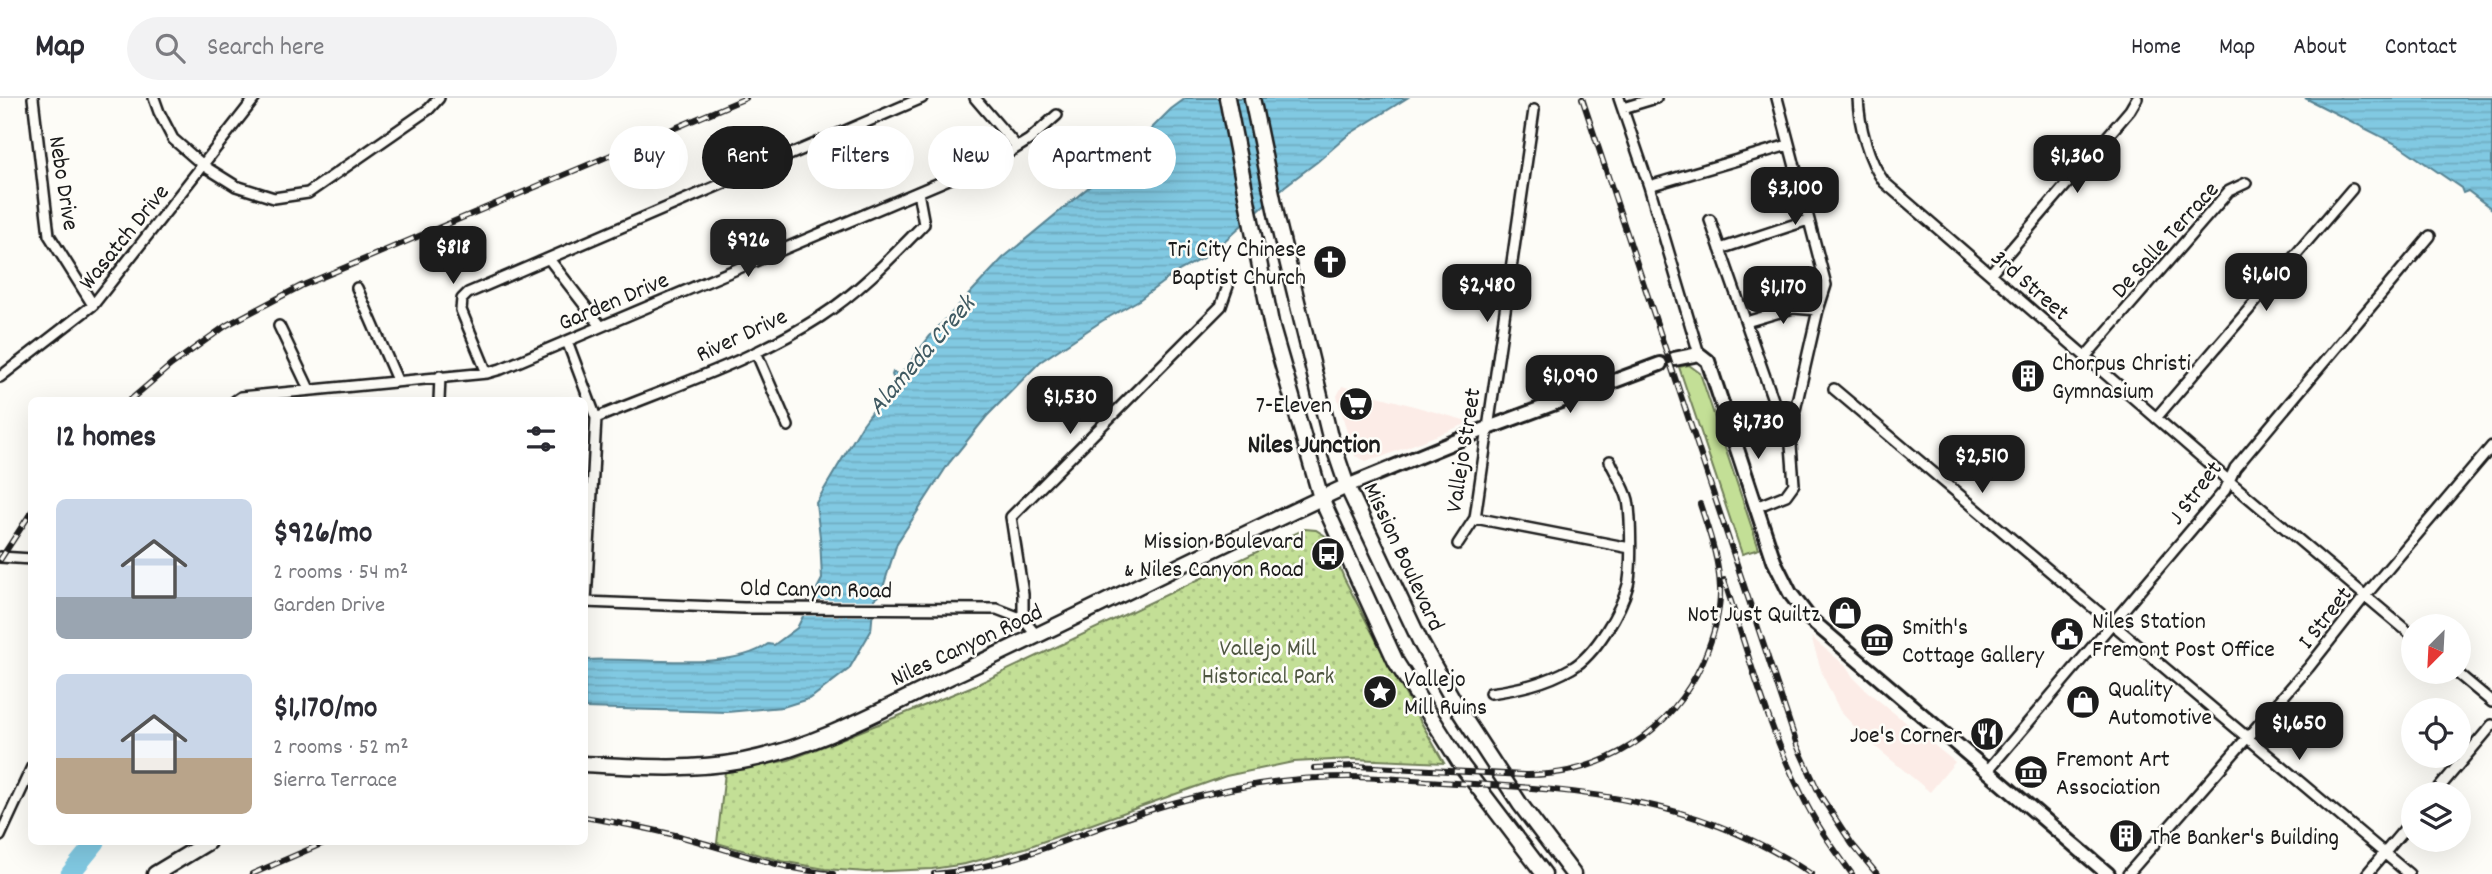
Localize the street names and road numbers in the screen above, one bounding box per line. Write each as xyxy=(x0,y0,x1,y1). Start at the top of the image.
street label: Nebo Drive xyxy=(38,134,86,233)
street label: De Salle Terrace xyxy=(2104,175,2228,307)
street label: Wasatch Drive xyxy=(72,178,179,298)
street label: 3rd Street xyxy=(1982,242,2076,330)
street label: Garden Drive xyxy=(554,264,675,341)
street label: River Drive xyxy=(691,301,794,373)
street label: Vallejo Street xyxy=(1438,386,1492,515)
street label: J Street xyxy=(2161,454,2232,533)
street label: Mission Boulevard xyxy=(1353,477,1452,637)
street label: Old Canyon Road xyxy=(740,573,892,609)
street label: I Street xyxy=(2291,580,2362,657)
street label: Niles Canyon Road xyxy=(886,597,1049,697)

